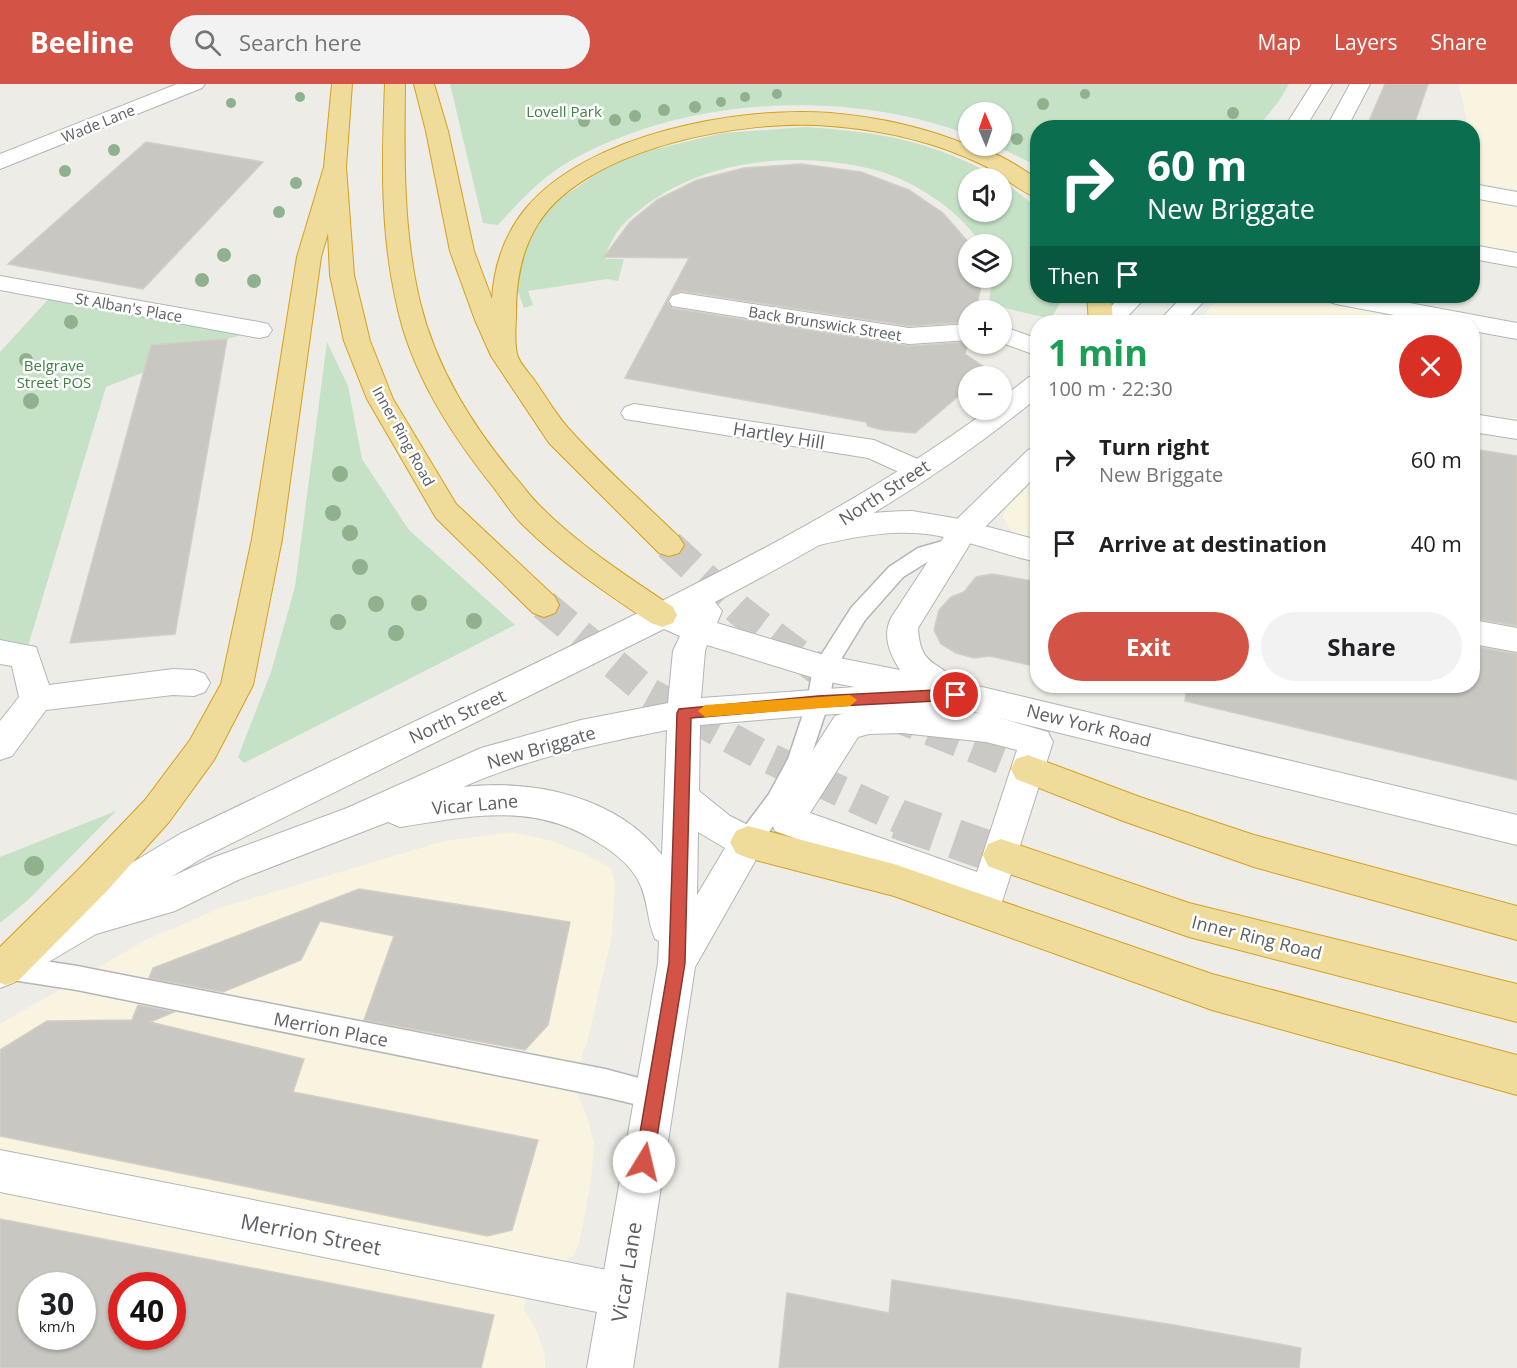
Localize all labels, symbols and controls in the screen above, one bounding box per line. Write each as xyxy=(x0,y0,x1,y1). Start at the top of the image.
search box xyxy=(170,15,590,69)
text: Beeline xyxy=(30,23,134,61)
icon: search xyxy=(191,26,224,59)
text: Search here xyxy=(239,27,362,57)
text: Map xyxy=(1258,28,1301,56)
text: Layers xyxy=(1334,28,1398,56)
text: Share xyxy=(1431,28,1487,56)
street label: Wade Lane xyxy=(58,99,138,147)
park label: Lovell Park xyxy=(526,101,602,121)
north arrow xyxy=(958,102,1012,156)
map controls xyxy=(958,102,1012,420)
text: 60 m xyxy=(1147,136,1247,193)
icon: right xyxy=(1048,144,1126,222)
button: sound xyxy=(958,168,1012,222)
text: New Briggate xyxy=(1147,190,1315,227)
button: layers xyxy=(958,234,1012,288)
icon: arrive xyxy=(1111,258,1144,291)
text: Then xyxy=(1048,260,1099,290)
street label: St Alban's Place xyxy=(74,288,184,326)
button: + xyxy=(958,300,1012,354)
street label: Back Brunswick Street xyxy=(747,301,903,345)
text: 1 min xyxy=(1048,328,1148,377)
button: close xyxy=(1399,335,1462,398)
park label: Belgrave Street POS xyxy=(17,355,91,392)
button: − xyxy=(958,366,1012,420)
text: 100 m · 22:30 xyxy=(1048,375,1173,402)
street label: Inner Ring Road xyxy=(368,383,440,489)
street label: Hartley Hill xyxy=(732,416,826,454)
text: Turn right xyxy=(1099,431,1210,461)
icon: right xyxy=(1048,443,1081,476)
text: 60 m xyxy=(1411,444,1462,474)
street label: North Street xyxy=(834,454,934,530)
text: New Briggate xyxy=(1099,461,1223,488)
icon: arrive xyxy=(1048,527,1081,560)
text: Arrive at destination xyxy=(1099,528,1327,558)
text: 40 m xyxy=(1411,528,1462,558)
button: Exit xyxy=(1048,612,1249,681)
button: Share xyxy=(1261,612,1462,681)
pin xyxy=(930,669,981,720)
icon: arrive xyxy=(939,678,972,711)
street label: North Street xyxy=(405,683,509,749)
street label: New York Road xyxy=(1024,698,1154,752)
street label: New Briggate xyxy=(484,720,598,774)
street label: Vicar Lane xyxy=(431,788,519,820)
street label: Inner Ring Road xyxy=(1189,909,1325,965)
street label: Merrion Place xyxy=(272,1006,390,1052)
position arrow xyxy=(612,1130,676,1194)
street label: Merrion Street xyxy=(238,1207,384,1261)
street label: Vicar Lane xyxy=(604,1220,648,1324)
speed limit sign: 40 xyxy=(108,1272,186,1350)
text: 30 xyxy=(40,1283,74,1324)
text: km/h xyxy=(39,1316,75,1336)

